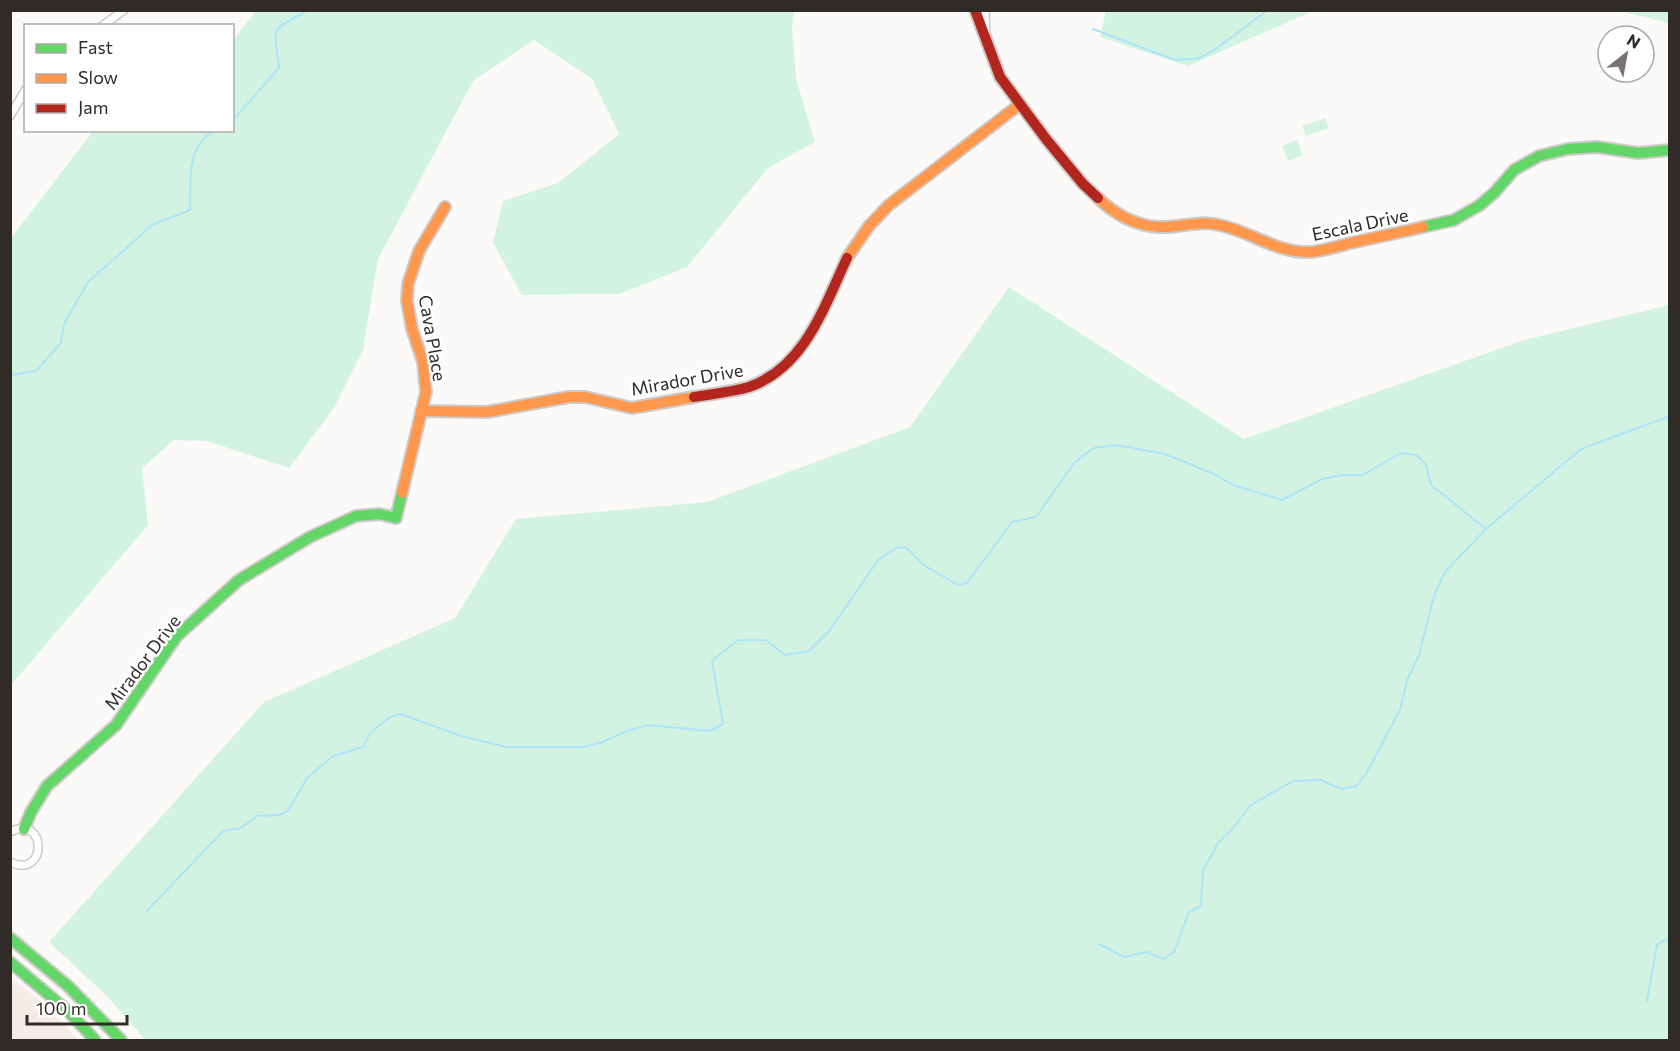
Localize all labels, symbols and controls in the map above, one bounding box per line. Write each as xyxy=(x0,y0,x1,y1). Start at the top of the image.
legend xyxy=(24,24,234,132)
north arrow xyxy=(1596,24,1656,84)
text: N xyxy=(1624,29,1644,52)
text: Fast xyxy=(78,36,113,58)
text: Slow xyxy=(78,66,118,88)
text: Jam xyxy=(78,96,108,118)
street label: Escala Drive xyxy=(1310,203,1410,245)
street label: Cava Place xyxy=(415,293,451,383)
street label: Mirador Drive xyxy=(629,358,745,400)
street label: Mirador Drive xyxy=(99,610,185,714)
scale bar xyxy=(27,988,128,1026)
text: 100 m xyxy=(36,997,86,1019)

